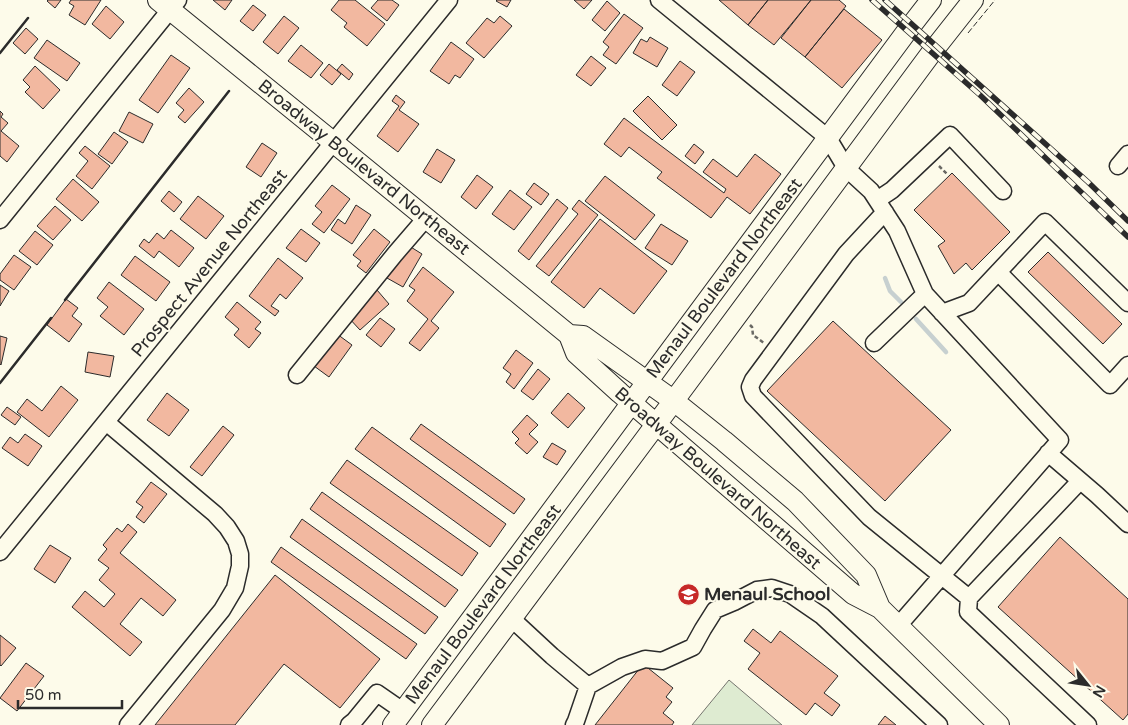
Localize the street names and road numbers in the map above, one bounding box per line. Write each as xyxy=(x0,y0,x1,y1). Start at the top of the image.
street label: Broadway Boulevard Northeast xyxy=(254,75,475,259)
street label: Prospect Avenue Northeast xyxy=(126,164,292,361)
street label: Menaul Boulevard Northeast xyxy=(641,173,807,383)
street label: Broadway Boulevard Northeast xyxy=(610,382,826,574)
street label: Menaul Boulevard Northeast xyxy=(400,499,566,709)

